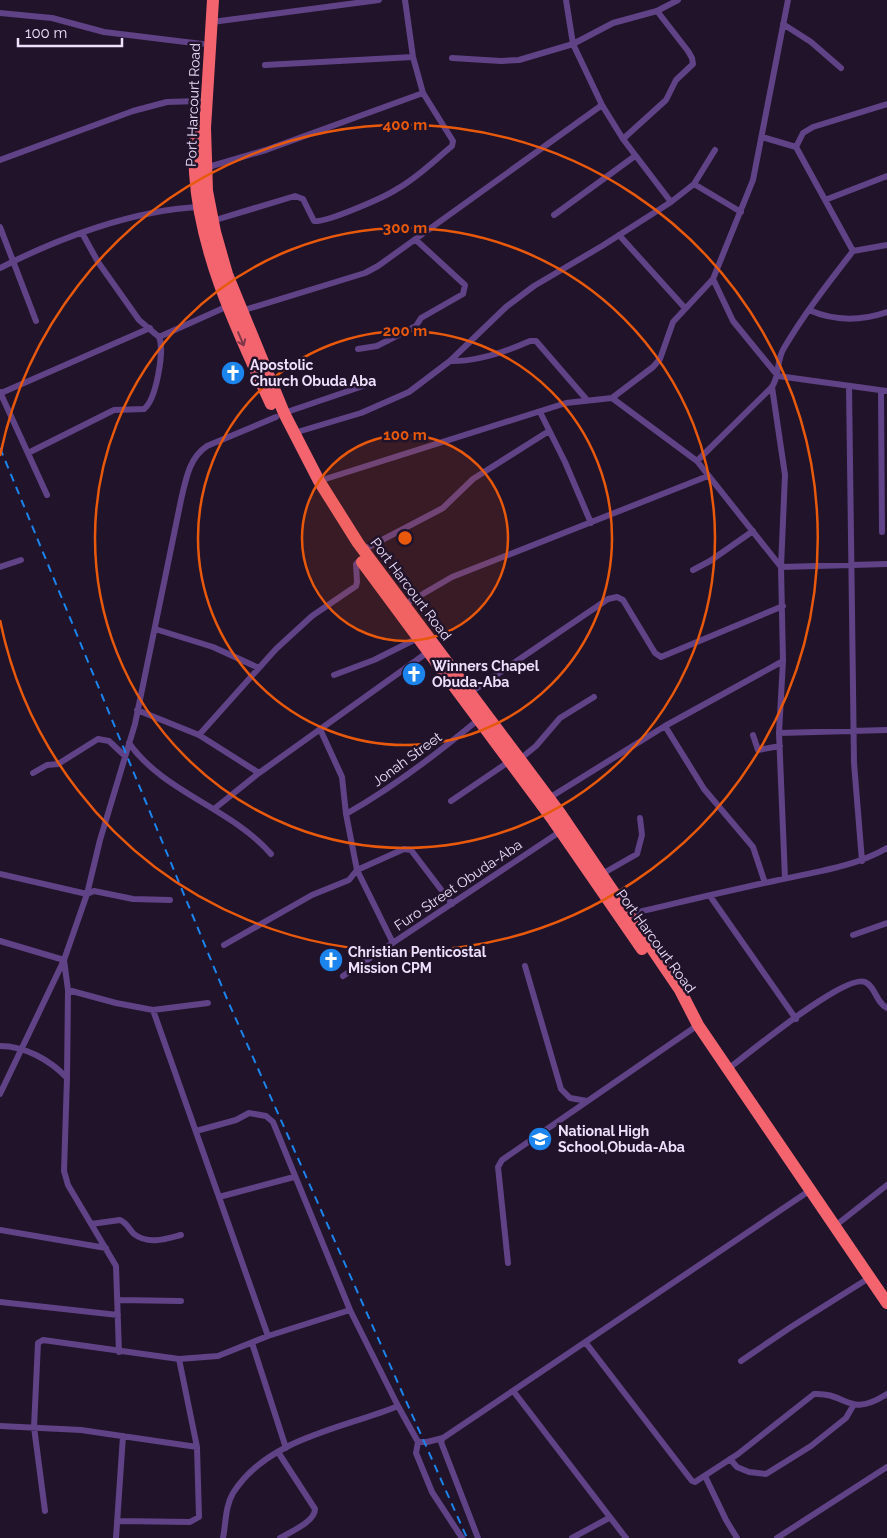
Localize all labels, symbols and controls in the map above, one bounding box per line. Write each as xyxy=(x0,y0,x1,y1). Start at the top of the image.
scale bar xyxy=(18,15,121,47)
text: 100 m xyxy=(25,24,67,42)
street label: Port Harcourt Road xyxy=(183,43,203,167)
text: 400 m xyxy=(383,116,427,134)
text: 300 m xyxy=(383,219,427,237)
text: 200 m xyxy=(383,322,427,340)
one-way arrow xyxy=(237,331,247,346)
place label: Apostolic Church Obuda Aba xyxy=(250,357,376,389)
church icon: Apostolic Church Obuda Aba xyxy=(220,360,246,386)
text: 100 m xyxy=(383,426,427,444)
centre of rings xyxy=(396,529,414,547)
street label: Port Harcourt Road xyxy=(367,535,455,643)
place label: Winners Chapel Obuda-Aba xyxy=(432,658,540,690)
church icon: Winners Chapel Obuda-Aba xyxy=(401,661,427,687)
street label: Jonah Street xyxy=(369,728,445,789)
street label: Furo Street Obuda-Aba xyxy=(391,836,525,934)
street label: Port Harcourt Road xyxy=(613,886,699,996)
place label: Christian Penticostal Mission CPM xyxy=(348,944,487,976)
church icon: Christian Penticostal Mission CPM xyxy=(318,947,344,973)
place label: National High School,Obuda-Aba xyxy=(558,1123,685,1155)
school or university icon: National High School,Obuda-Aba xyxy=(527,1126,553,1152)

